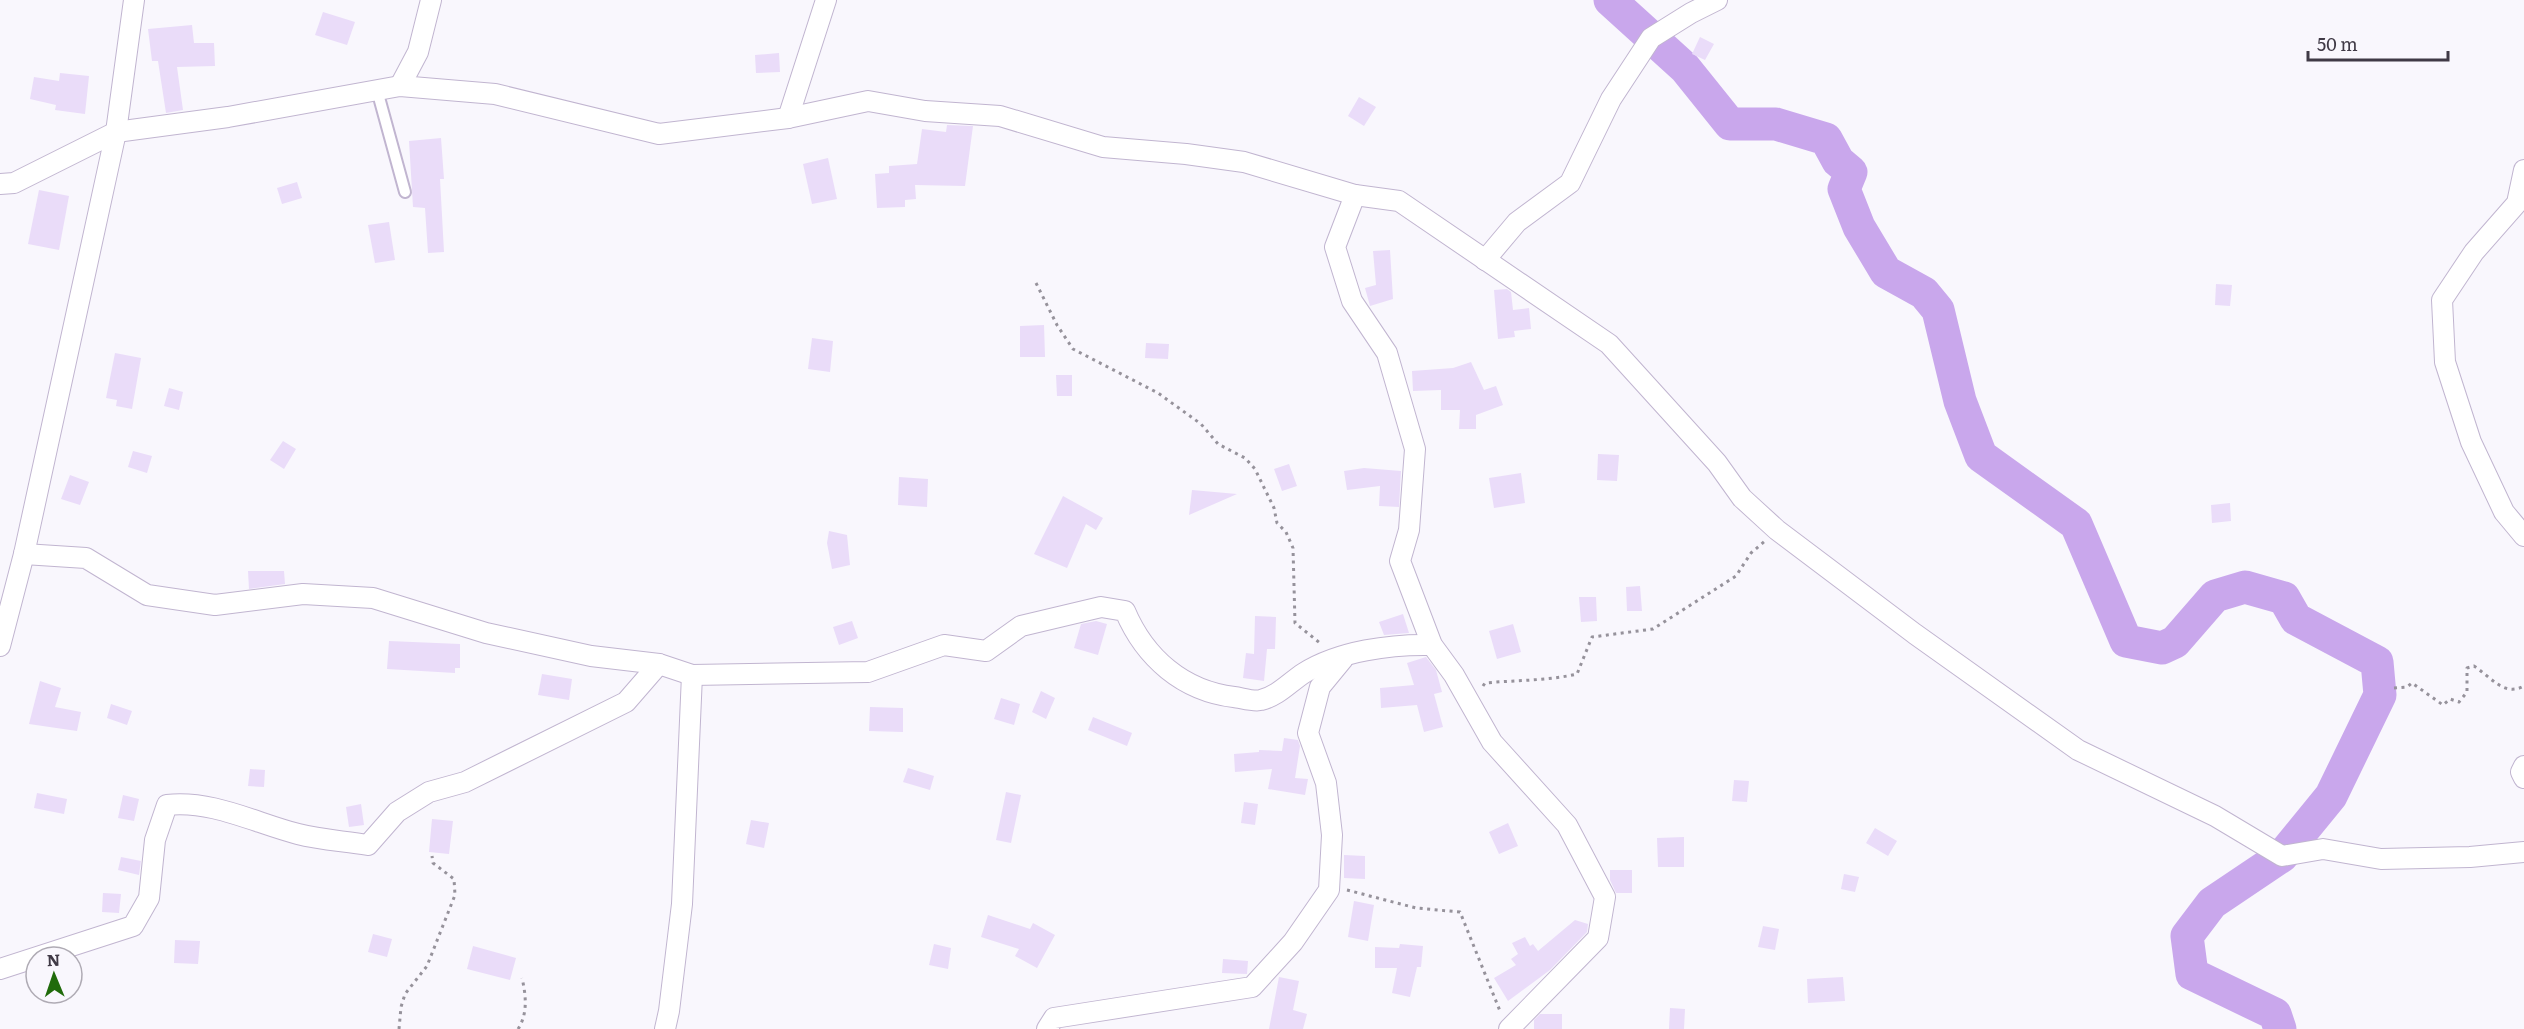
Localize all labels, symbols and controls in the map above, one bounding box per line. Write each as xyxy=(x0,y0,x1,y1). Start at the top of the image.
scale bar xyxy=(2308,24,2448,62)
text: 50 m xyxy=(2317,30,2358,57)
north arrow xyxy=(24,945,84,1005)
text: N xyxy=(46,947,61,971)

